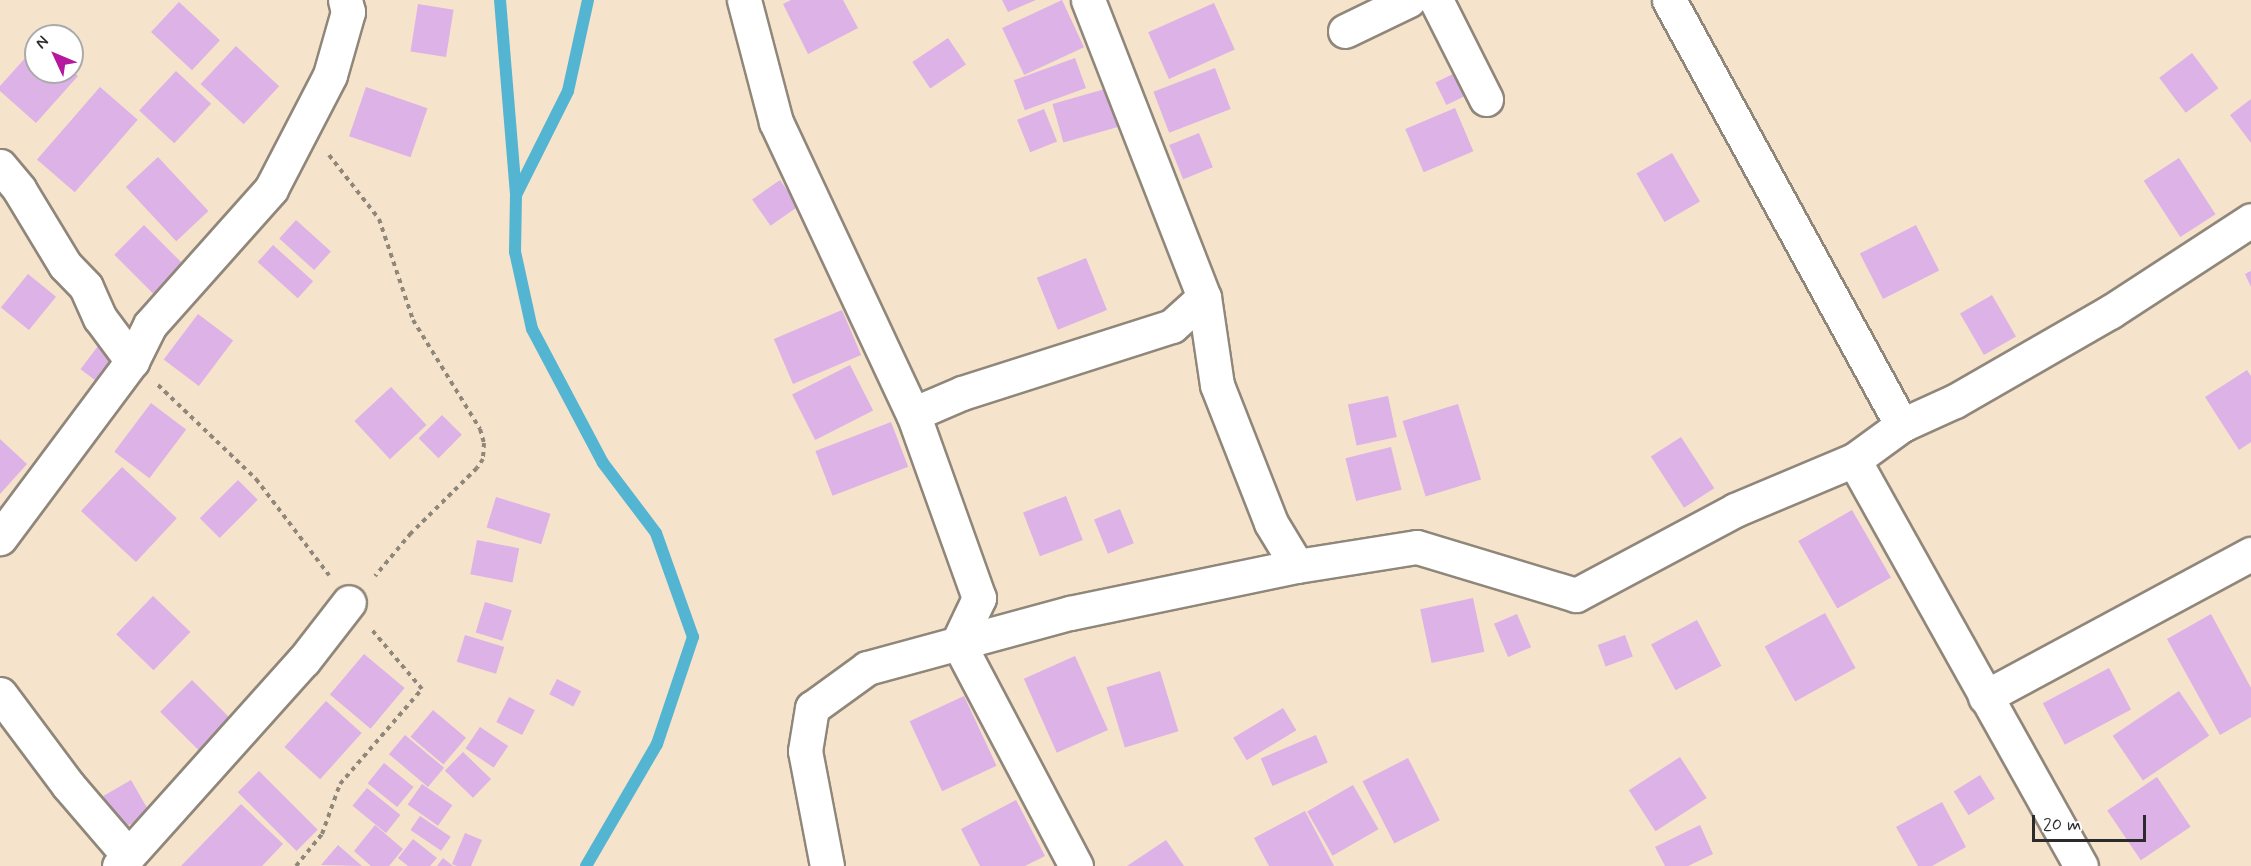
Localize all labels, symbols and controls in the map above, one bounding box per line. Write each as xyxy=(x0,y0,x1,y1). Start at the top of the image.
north arrow xyxy=(24,24,84,84)
text: N xyxy=(31,31,53,54)
scale bar xyxy=(2035,803,2149,841)
text: 20 m xyxy=(2043,813,2081,837)

